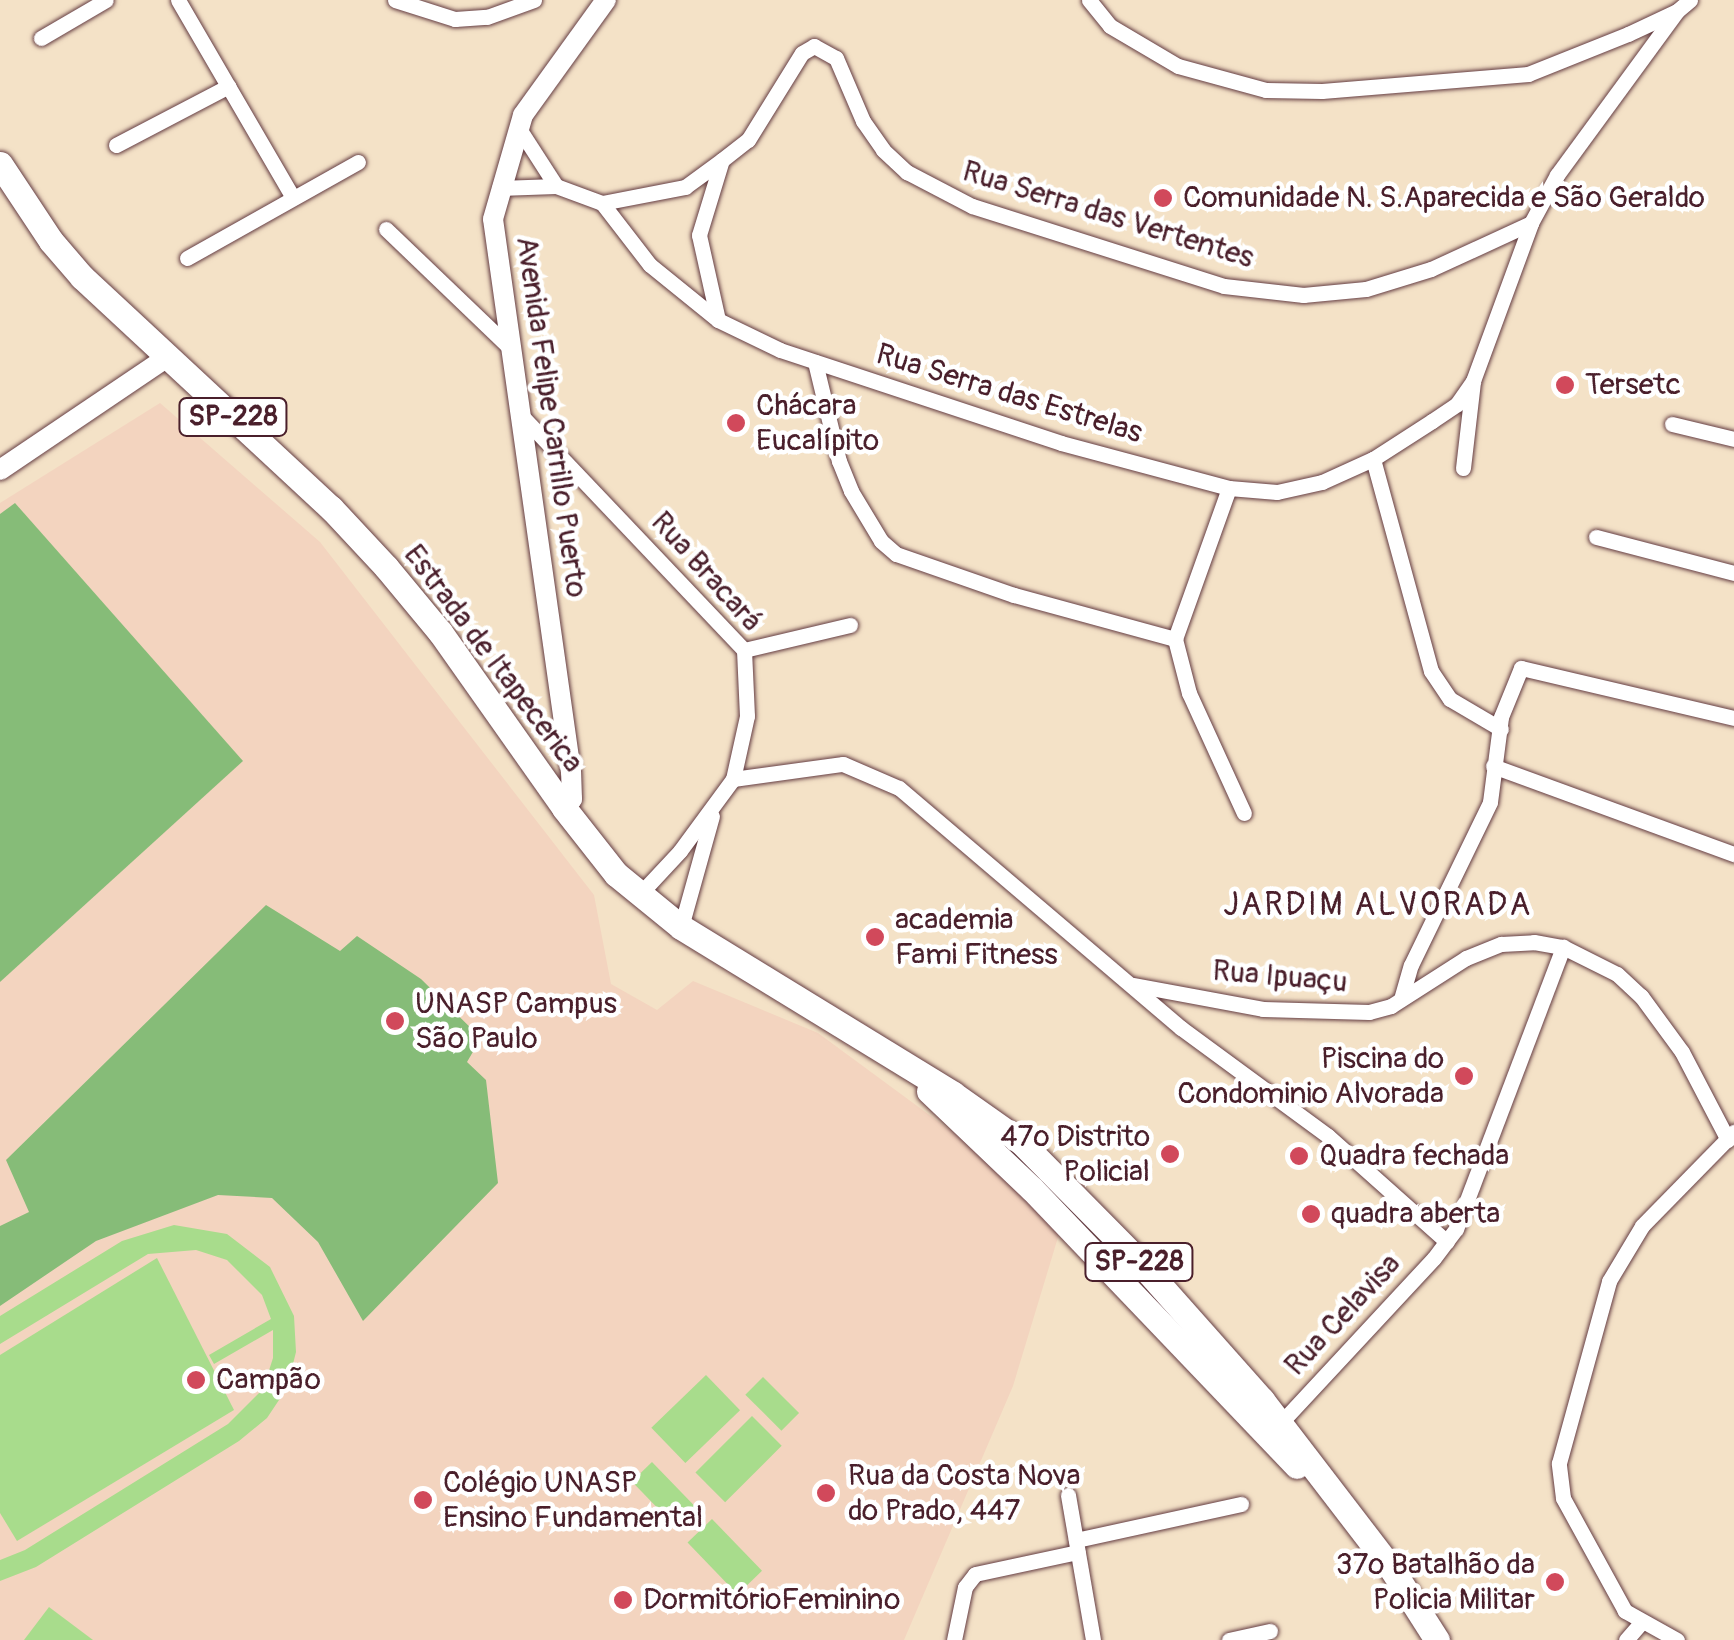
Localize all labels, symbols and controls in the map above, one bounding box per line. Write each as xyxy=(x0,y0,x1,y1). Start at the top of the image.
street label: Rua Serra das Vertentes xyxy=(958,154,1258,276)
place label: Comunidade N. S.Aparecida e São Geraldo xyxy=(1183,180,1705,216)
marker: Comunidade N. S.Aparecida e São Geraldo xyxy=(1152,187,1174,209)
street label: Avenida Felipe Carrillo Puerto xyxy=(508,234,594,600)
street label: Rua Serra das Estrelas xyxy=(872,336,1146,452)
place label: Tersetc xyxy=(1585,367,1681,403)
marker: Tersetc xyxy=(1554,374,1576,396)
place label: Chácara Eucalípito xyxy=(756,388,879,458)
road number: SP-228 xyxy=(178,394,288,440)
marker: Chácara Eucalípito xyxy=(725,412,747,434)
street label: Rua Bracará xyxy=(643,505,769,639)
street label: Estrada de Itapecerica xyxy=(396,538,590,780)
district label: JARDIM ALVORADA xyxy=(1223,886,1533,924)
place label: academia Fami Fitness xyxy=(895,902,1058,972)
marker: academia Fami Fitness xyxy=(864,926,886,948)
street label: Rua Ipuaçu xyxy=(1211,953,1349,1001)
place label: UNASP Campus São Paulo xyxy=(415,986,617,1056)
marker: UNASP Campus São Paulo xyxy=(384,1010,406,1032)
place label: Piscina do Condominio Alvorada xyxy=(1177,1041,1444,1112)
marker: Piscina do Condominio Alvorada xyxy=(1453,1065,1475,1087)
place label: 47º Distrito Policial xyxy=(1000,1119,1150,1190)
place label: Quadra fechada xyxy=(1319,1138,1509,1174)
marker: 47º Distrito Policial xyxy=(1159,1143,1181,1165)
marker: Quadra fechada xyxy=(1288,1145,1310,1167)
place label: quadra aberta xyxy=(1331,1196,1500,1232)
marker: quadra aberta xyxy=(1300,1203,1322,1225)
road number: SP-228 xyxy=(1084,1239,1194,1285)
street label: Rua Celavisa xyxy=(1277,1247,1409,1383)
place label: Campão xyxy=(216,1362,321,1398)
marker: Campão xyxy=(185,1369,207,1391)
place label: Rua da Costa Nova do Prado, 447 xyxy=(848,1458,1080,1528)
place label: Colégio UNASP Ensino Fundamental xyxy=(443,1465,703,1536)
marker: Rua da Costa Nova do Prado, 447 xyxy=(813,1480,839,1506)
marker: Colégio UNASP Ensino Fundamental xyxy=(412,1489,434,1511)
place label: 37º Batalhão da Policia Militar xyxy=(1336,1547,1535,1618)
marker: 37º Batalhão da Policia Militar xyxy=(1544,1571,1566,1593)
place label: DormitórioFeminino xyxy=(643,1582,900,1618)
marker: DormitórioFeminino xyxy=(612,1589,634,1611)

